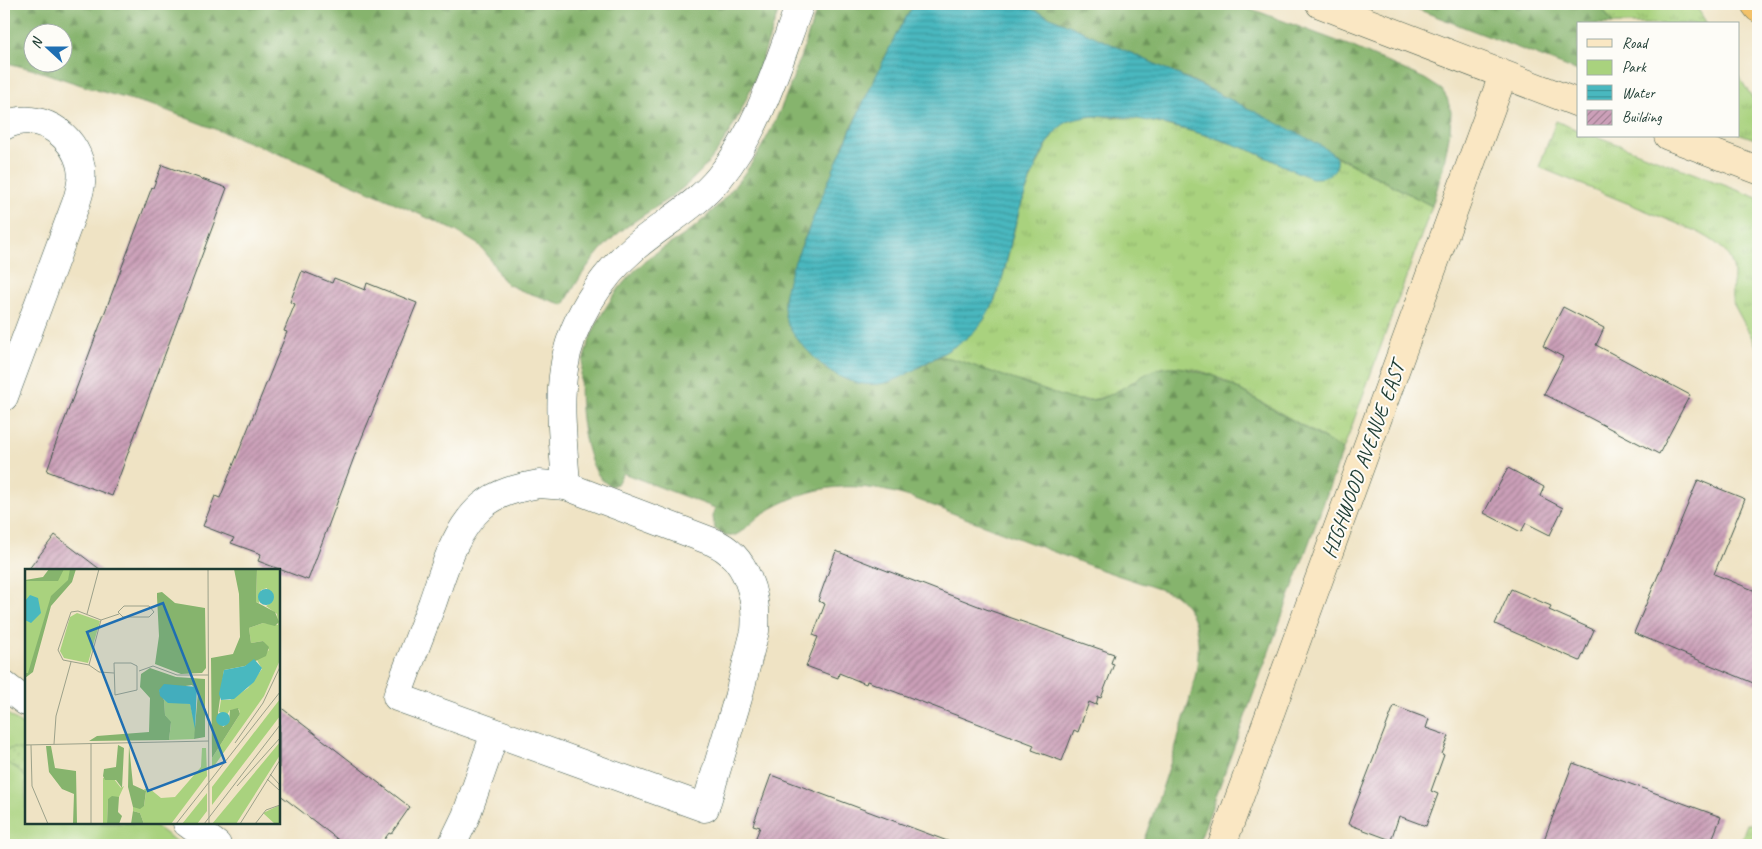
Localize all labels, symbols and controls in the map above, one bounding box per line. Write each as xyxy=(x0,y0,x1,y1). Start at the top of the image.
north arrow xyxy=(22,22,72,72)
legend xyxy=(1577,22,1740,138)
text: N xyxy=(27,34,47,51)
text: Road xyxy=(1622,34,1649,53)
text: Park xyxy=(1622,58,1647,77)
text: Water xyxy=(1622,84,1656,103)
text: Building xyxy=(1622,108,1662,127)
street label: HIGHWOOD AVENUE EAST xyxy=(1315,353,1412,562)
inset map xyxy=(25,569,280,824)

